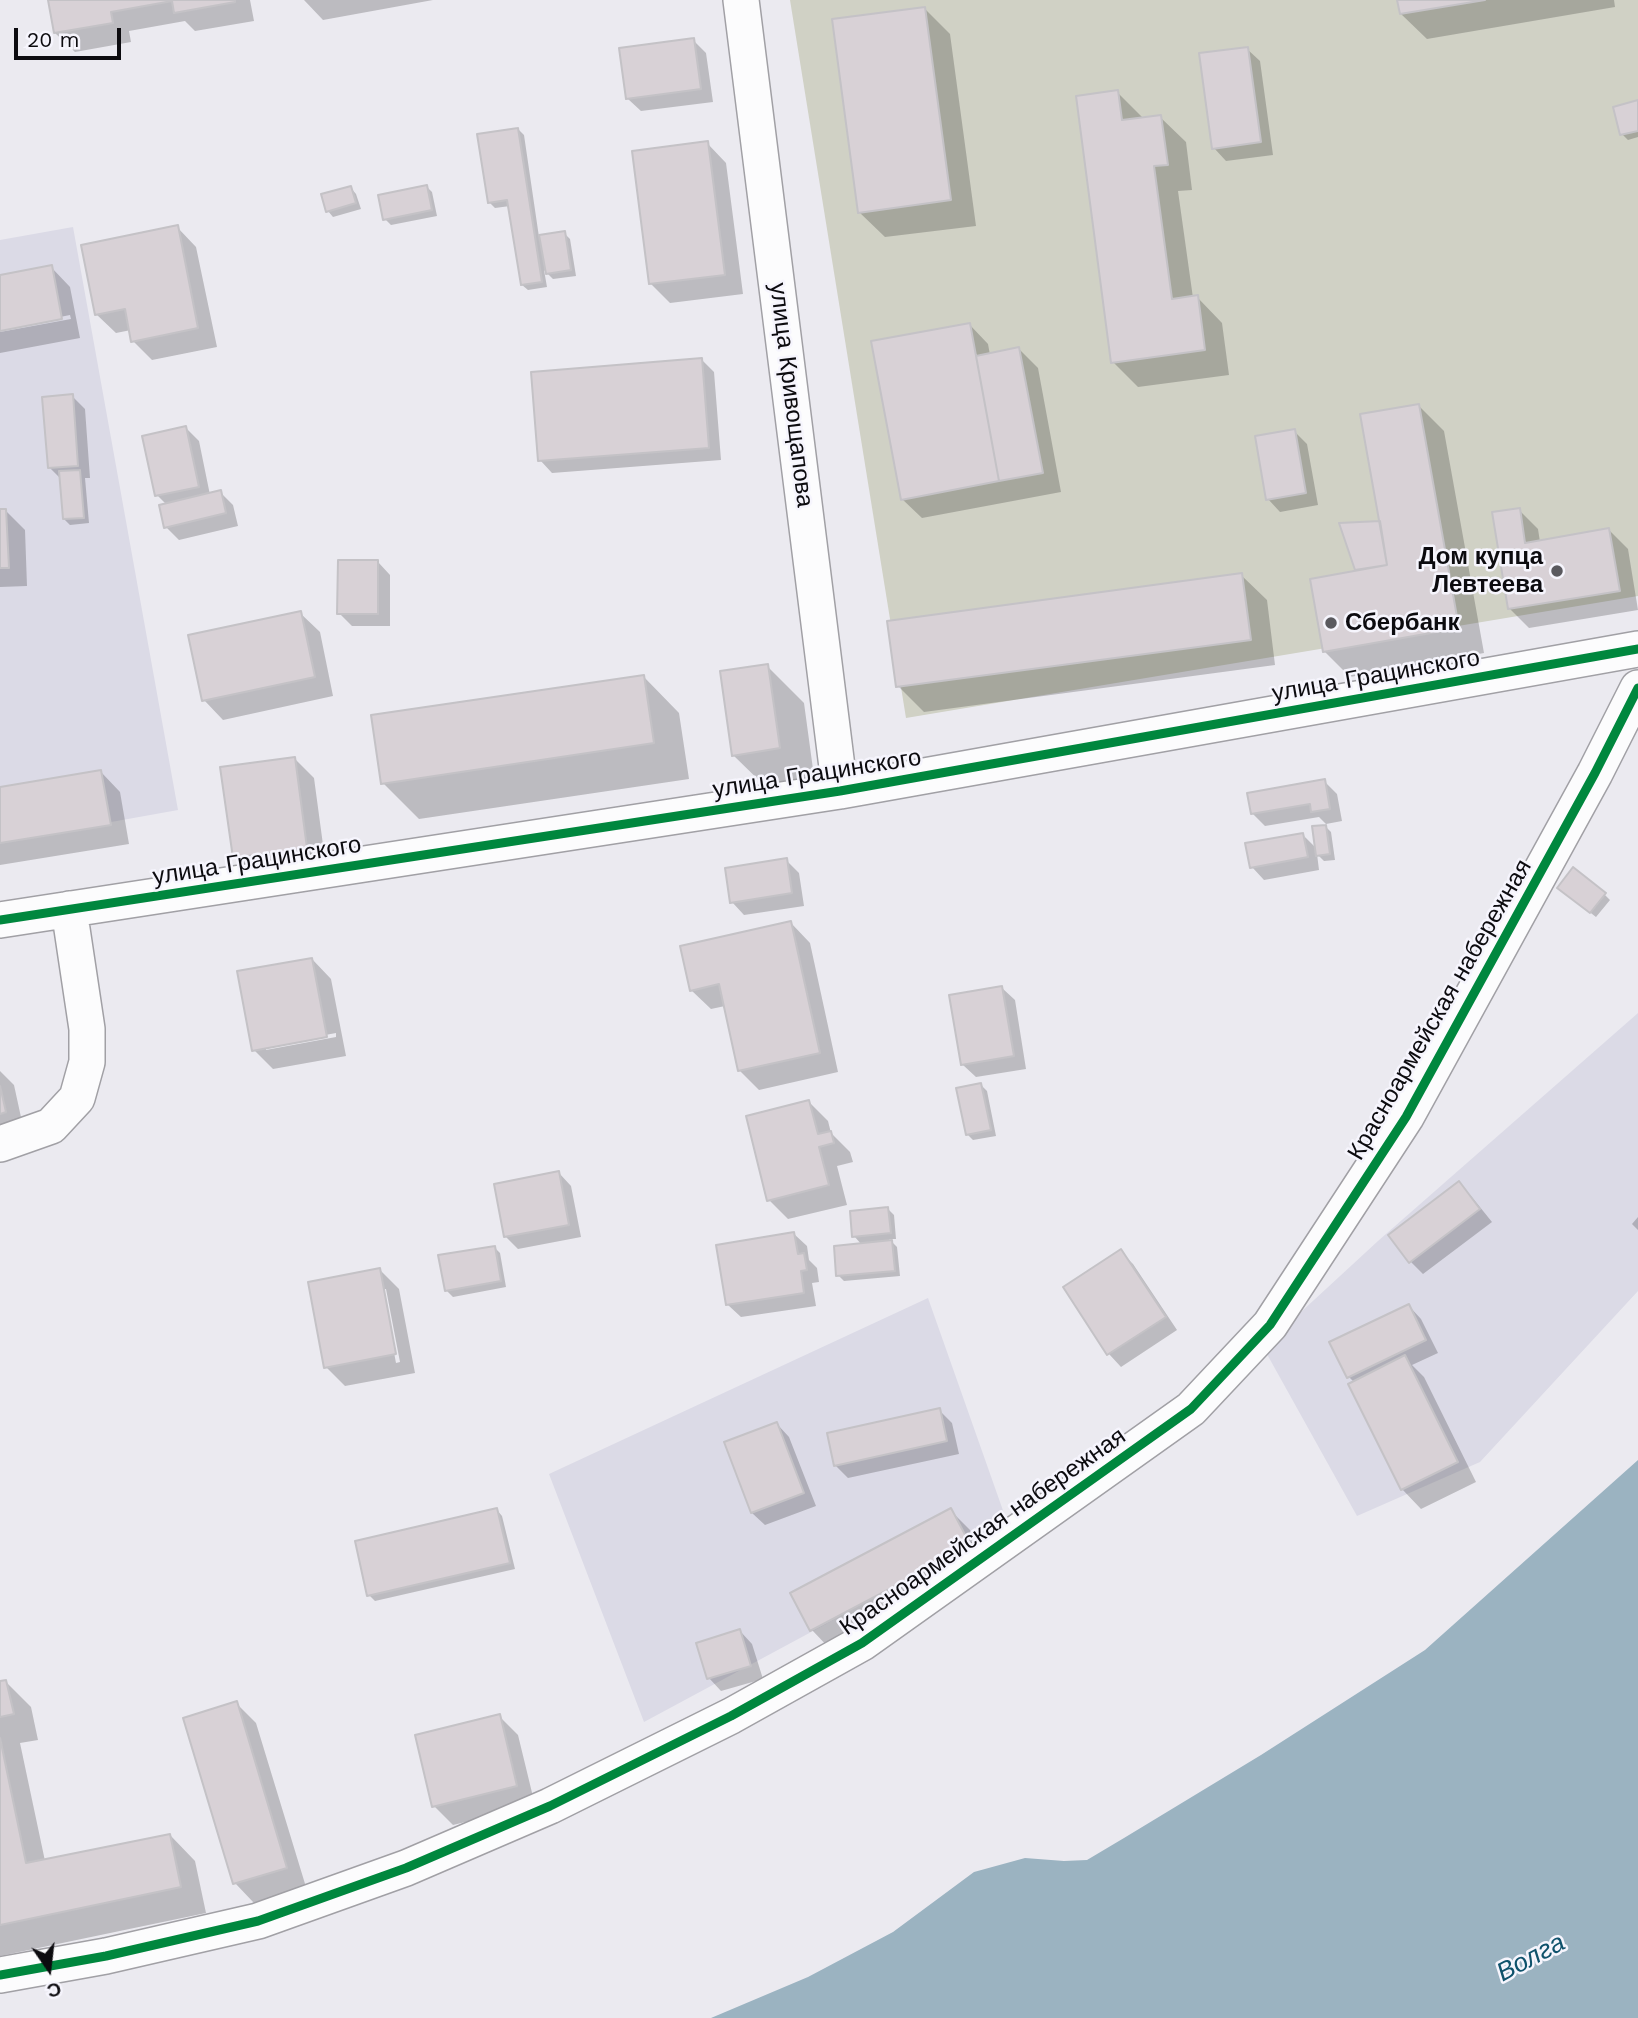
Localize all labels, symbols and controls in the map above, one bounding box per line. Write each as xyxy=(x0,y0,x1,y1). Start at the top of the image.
scale bar xyxy=(18,14,124,58)
text: 20 m xyxy=(27,27,79,52)
street label: улица Кривощапова xyxy=(763,281,819,509)
place label: Дом купца Левтеева xyxy=(1418,543,1543,599)
marker: Дом купца Левтеева xyxy=(1549,563,1565,579)
place label: Сбербанк xyxy=(1345,609,1460,637)
marker: Сбербанк xyxy=(1323,615,1339,631)
street label: улица Грацинского xyxy=(1270,644,1482,708)
street label: улица Грацинского xyxy=(711,743,923,805)
street label: улица Грацинского xyxy=(151,830,363,892)
street label: Красноармейская набережная xyxy=(1342,855,1538,1165)
street label: Красноармейская набережная xyxy=(835,1422,1131,1642)
water label: Волга xyxy=(1491,1927,1571,1989)
north arrow xyxy=(14,1934,84,2004)
text: С xyxy=(45,1977,64,2003)

